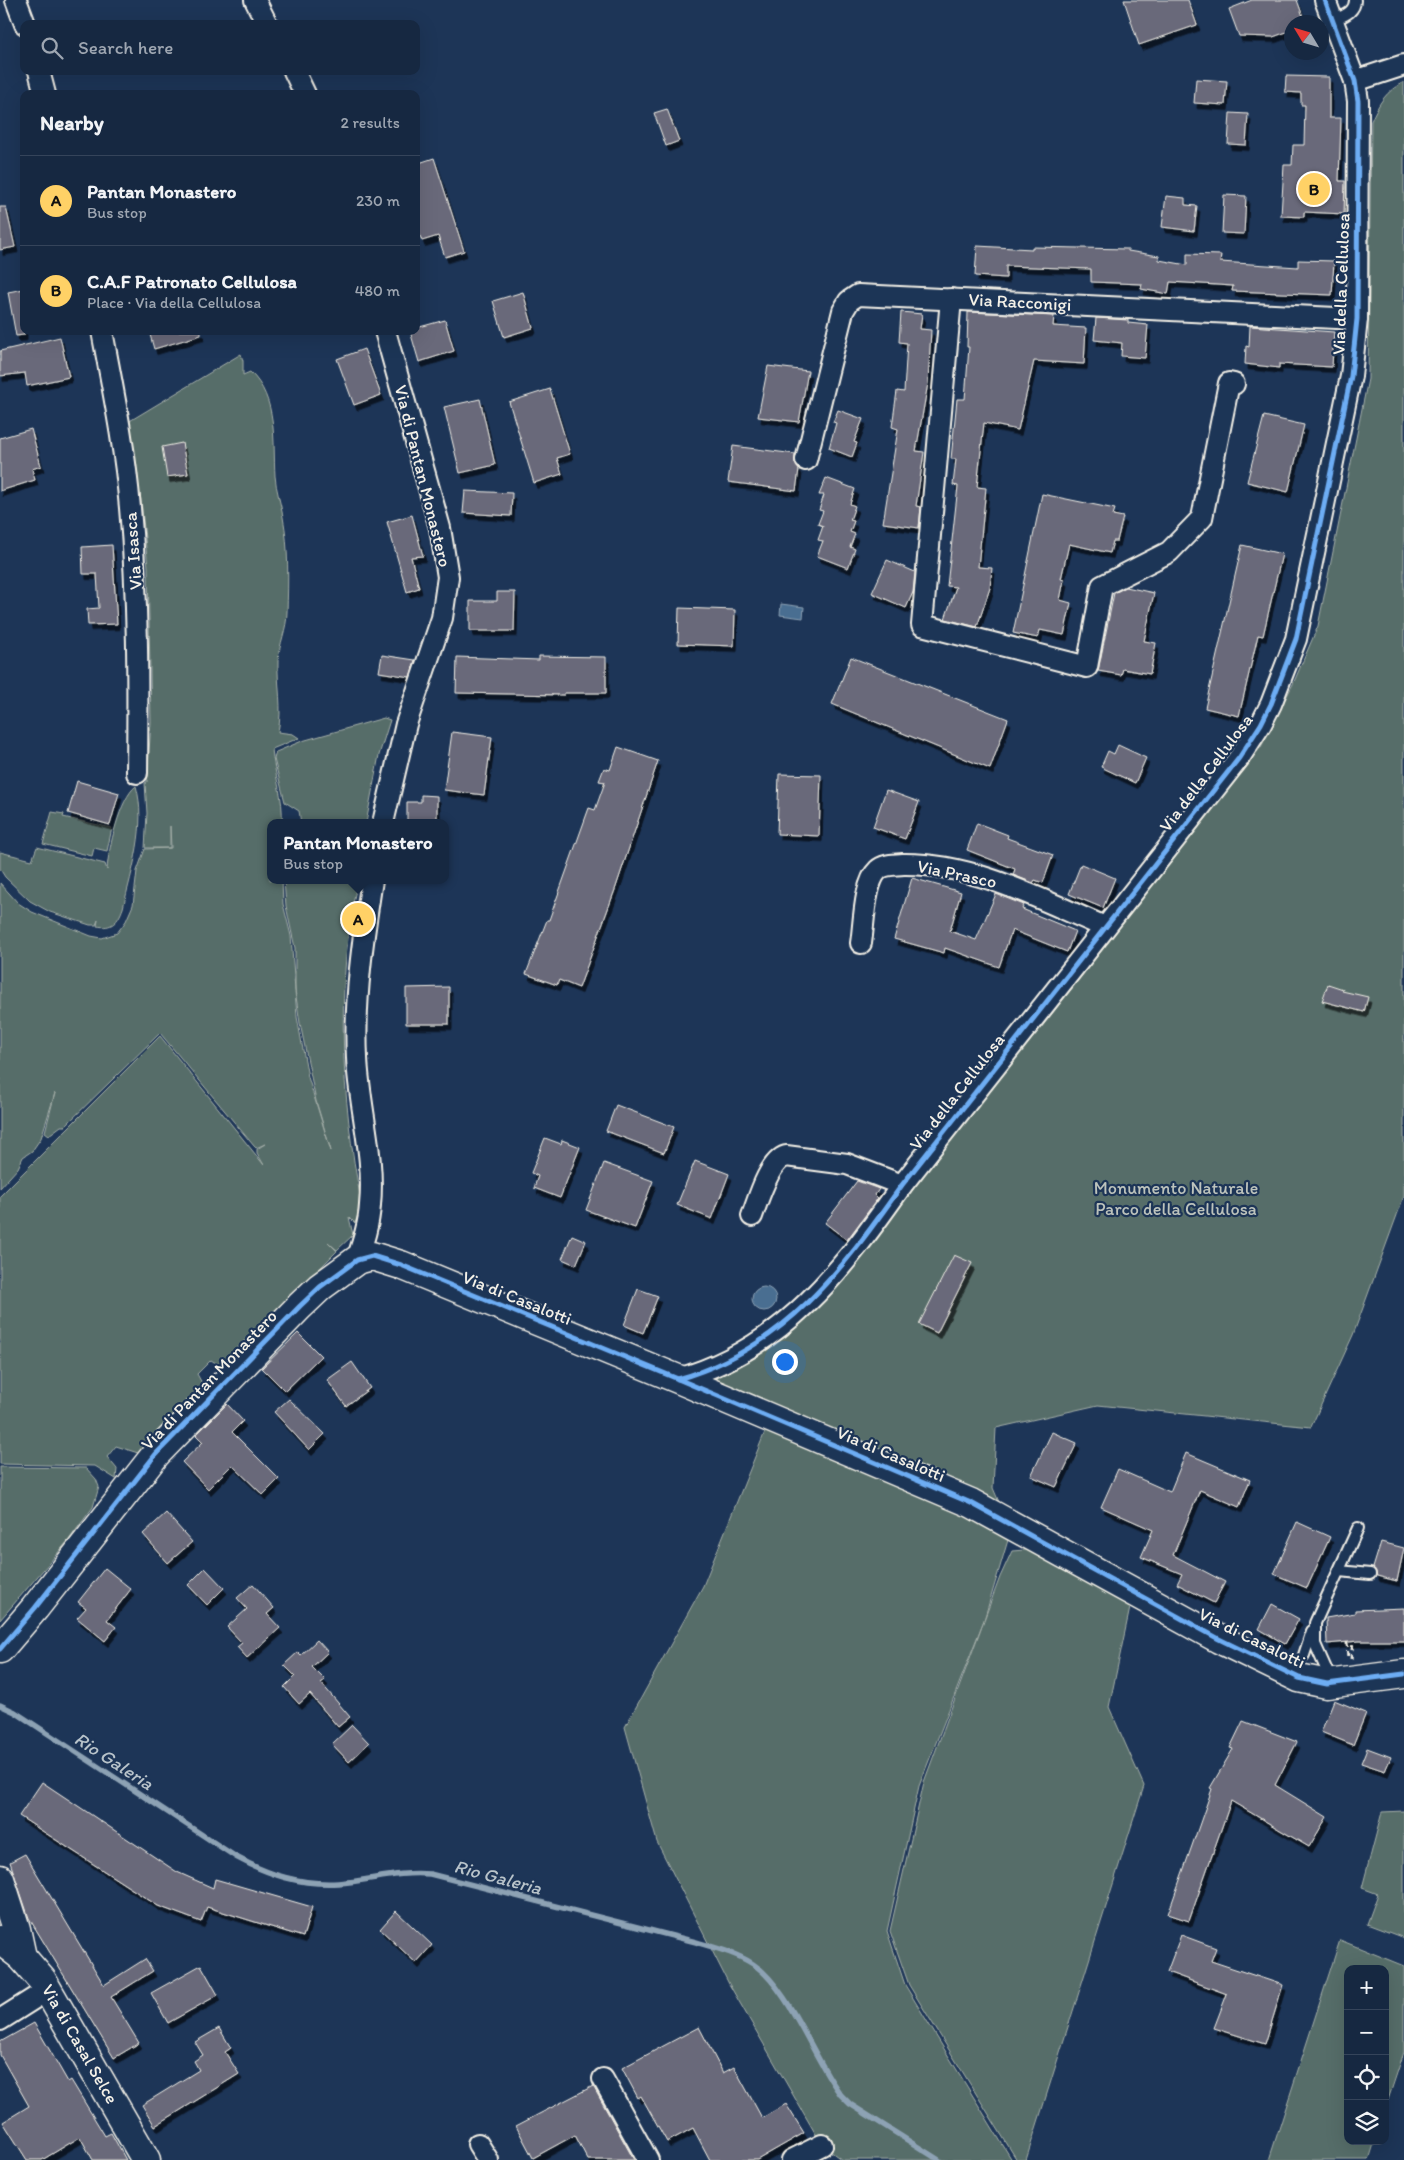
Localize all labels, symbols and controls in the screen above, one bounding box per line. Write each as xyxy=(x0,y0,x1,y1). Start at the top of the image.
north arrow xyxy=(1284,15,1329,60)
search box xyxy=(20,20,420,75)
icon: search xyxy=(38,34,66,62)
text: Search here xyxy=(78,36,173,59)
text: Nearby xyxy=(40,110,104,135)
text: 2 results xyxy=(340,113,400,132)
pin: B xyxy=(1298,170,1330,208)
text: Pantan Monastero xyxy=(87,180,236,203)
text: A xyxy=(51,191,61,210)
text: 230 m xyxy=(356,191,400,210)
text: Bus stop xyxy=(87,203,147,222)
street label: Via della Cellulosa xyxy=(1328,213,1354,355)
text: C.A.F Patronato Cellulosa xyxy=(87,270,297,293)
text: B xyxy=(51,281,61,300)
text: 480 m xyxy=(355,281,400,300)
street label: Via Racconigi xyxy=(968,288,1072,316)
text: Place · Via della Cellulosa xyxy=(87,293,261,312)
street label: Via di Pantan Monastero xyxy=(390,383,456,569)
street label: Via Isasca xyxy=(119,511,147,591)
street label: Via della Cellulosa xyxy=(1155,710,1258,836)
popup xyxy=(267,819,449,884)
text: Pantan Monastero xyxy=(283,831,433,854)
text: Bus stop xyxy=(283,854,343,873)
street label: Via Prasco xyxy=(915,855,999,893)
pin: A xyxy=(342,900,374,938)
street label: Via della Cellulosa xyxy=(905,1029,1009,1155)
park label: Monumento Naturale Parco della Cellulosa xyxy=(1094,1177,1258,1220)
street label: Via di Casalotti xyxy=(459,1266,575,1330)
street label: Via di Pantan Monastero xyxy=(136,1305,282,1455)
your location xyxy=(772,1349,798,1375)
street label: Via di Casalotti xyxy=(833,1421,949,1487)
street label: Via di Casalotti xyxy=(1195,1603,1309,1673)
water label: Rio Galeria xyxy=(70,1727,158,1795)
water label: Rio Galeria xyxy=(452,1854,544,1900)
map controls xyxy=(1344,1965,1389,2145)
button: + xyxy=(1344,1965,1389,2010)
street label: Via di Casal Selce xyxy=(37,1980,123,2108)
button: − xyxy=(1344,2010,1389,2055)
button: locate xyxy=(1344,2055,1389,2100)
button: layers xyxy=(1344,2100,1389,2145)

